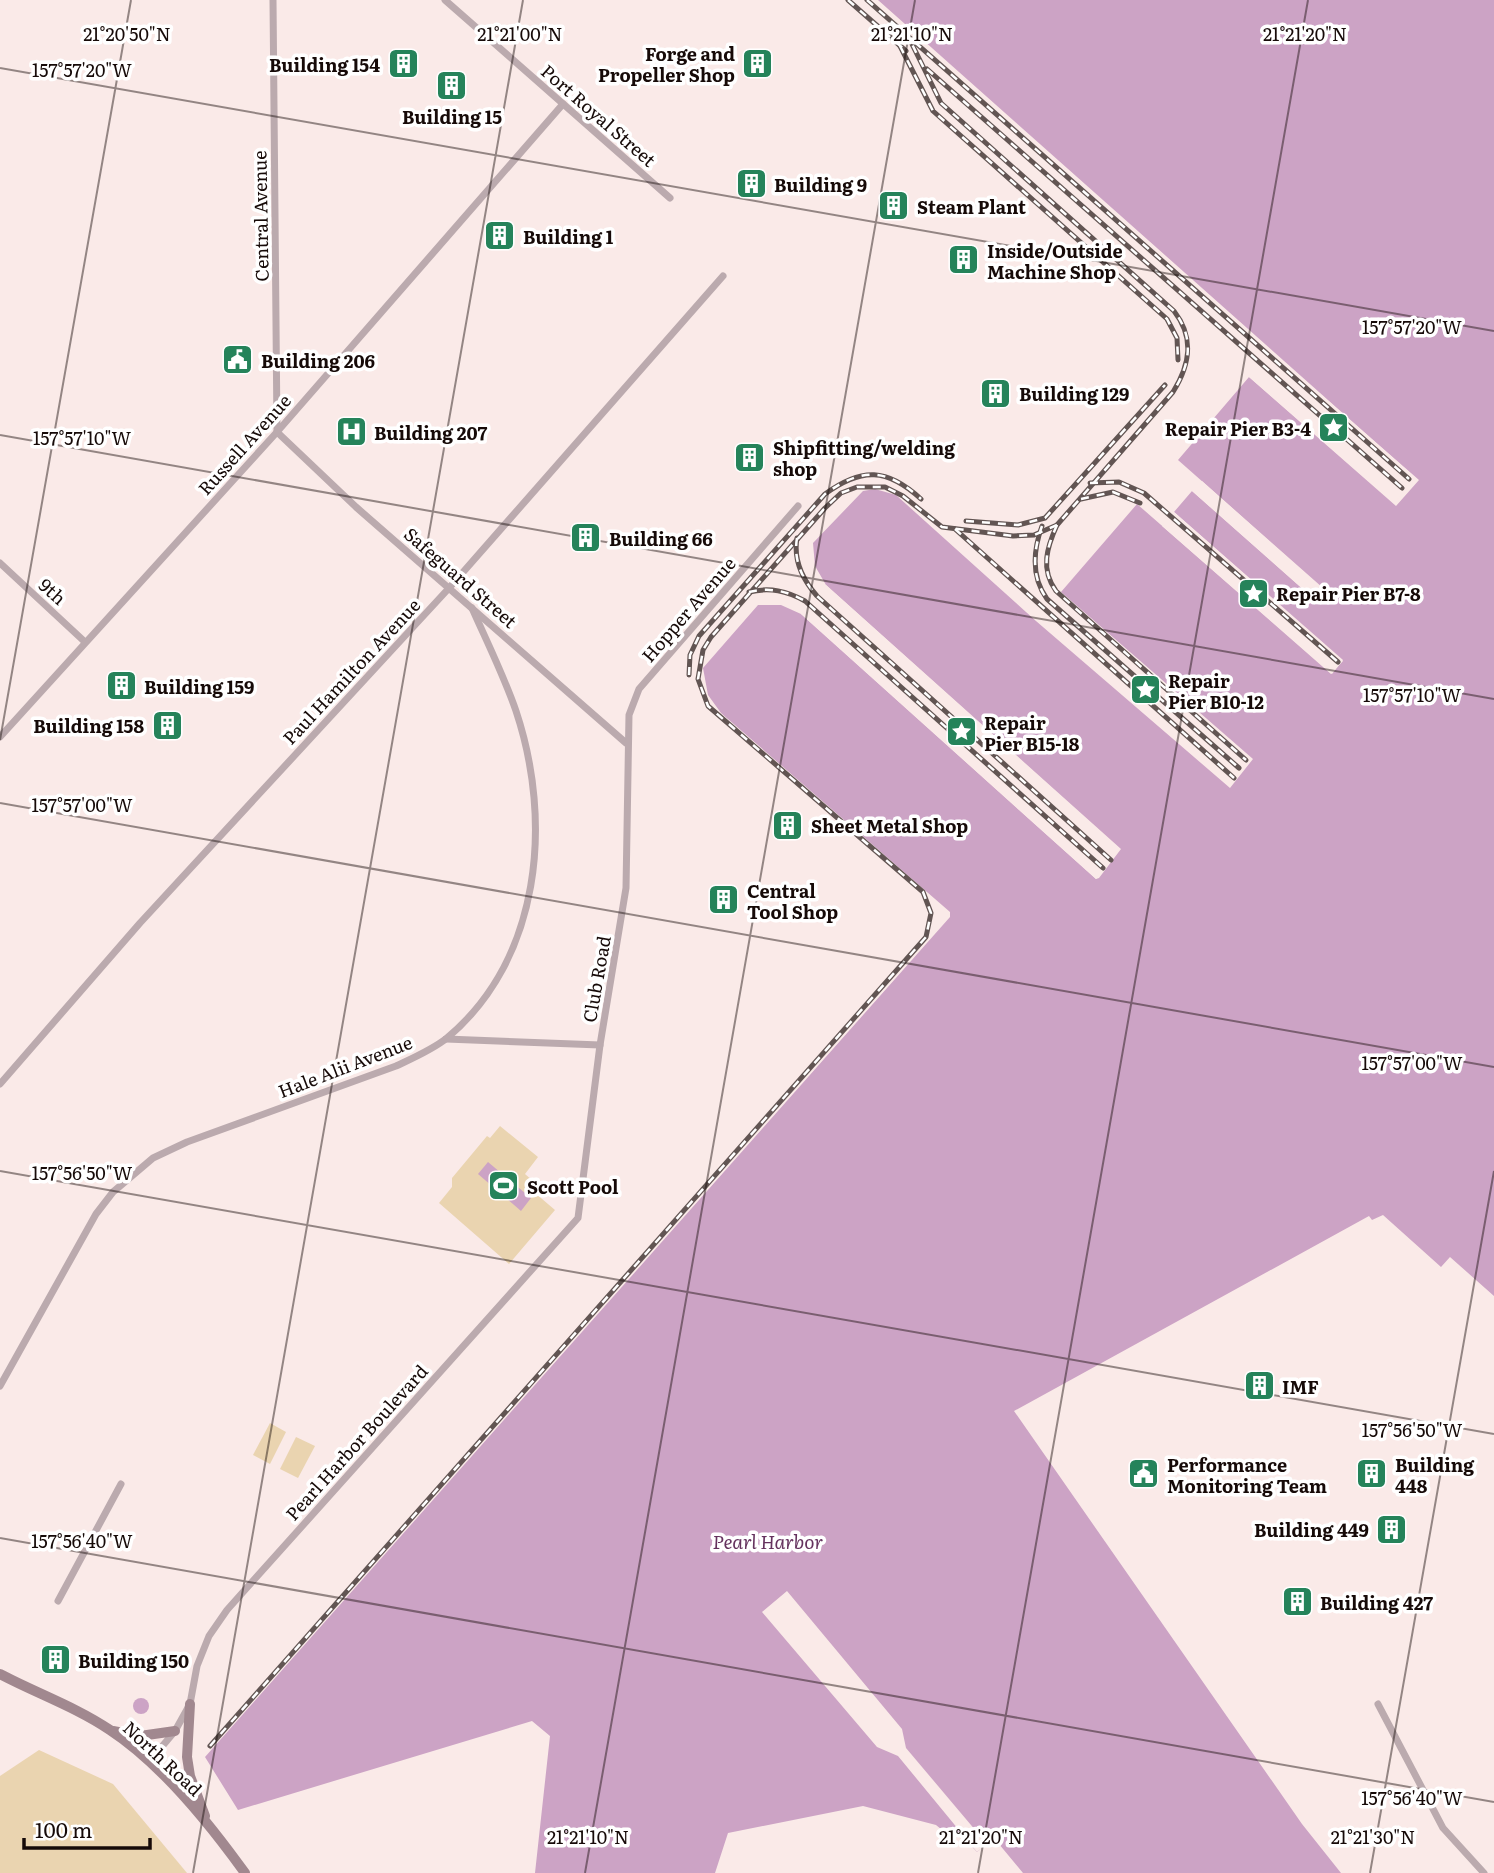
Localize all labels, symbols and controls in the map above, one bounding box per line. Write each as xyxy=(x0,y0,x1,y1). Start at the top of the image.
text: 21°20'50"N xyxy=(83,20,171,47)
text: 21°21'00"N xyxy=(477,20,563,47)
text: 21°21'10"N xyxy=(871,20,953,47)
text: 21°21'20"N xyxy=(1263,20,1347,47)
place label: Forge and Propeller Shop xyxy=(598,40,735,88)
building icon: Forge and Propeller Shop xyxy=(741,46,775,80)
building icon: Building 154 xyxy=(386,47,420,81)
place label: Building 154 xyxy=(269,51,380,78)
text: 157°57'20"W xyxy=(32,56,132,83)
street label: Port Royal Street xyxy=(536,57,663,173)
building icon: Building 15 xyxy=(435,68,469,102)
place label: Building 15 xyxy=(402,103,502,130)
street label: Central Avenue xyxy=(245,150,275,282)
building icon: Building 9 xyxy=(734,167,768,201)
place label: Building 9 xyxy=(774,171,867,198)
building icon: Steam Plant xyxy=(877,189,911,223)
place label: Steam Plant xyxy=(917,193,1026,220)
building icon: Building 1 xyxy=(483,219,517,253)
place label: Building 1 xyxy=(523,223,614,250)
place label: Inside/Outside Machine Shop xyxy=(987,237,1123,285)
building icon: Inside/Outside Machine Shop xyxy=(947,243,981,277)
text: 157°57'20"W xyxy=(1362,313,1462,340)
public building icon: Building 206 xyxy=(221,343,255,377)
place label: Building 206 xyxy=(261,347,375,374)
building icon: Building 129 xyxy=(979,376,1013,410)
place label: Building 129 xyxy=(1019,380,1129,407)
street label: Russell Avenue xyxy=(191,387,297,501)
place icon: Repair Pier B3-4 xyxy=(1317,411,1351,445)
hospital icon: Building 207 xyxy=(334,415,368,449)
place label: Repair Pier B3-4 xyxy=(1165,415,1311,442)
place label: Building 207 xyxy=(374,419,487,446)
text: 157°57'10"W xyxy=(33,424,131,451)
place label: Shipfitting/welding shop xyxy=(773,434,956,482)
building icon: Shipfitting/welding shop xyxy=(733,440,767,474)
street label: Safeguard Street xyxy=(399,520,524,634)
building icon: Building 66 xyxy=(569,521,603,555)
place label: Building 66 xyxy=(609,525,713,552)
street label: Hopper Avenue xyxy=(635,550,741,668)
street label: 9th xyxy=(33,571,73,611)
place icon: Repair Pier B7-8 xyxy=(1236,576,1270,610)
place label: Repair Pier B7-8 xyxy=(1276,580,1421,607)
street label: Paul Hamilton Avenue xyxy=(276,592,426,750)
place label: Repair Pier B10-12 xyxy=(1168,667,1264,715)
building icon: Building 159 xyxy=(104,669,138,703)
place label: Building 159 xyxy=(144,673,254,700)
place icon: Repair Pier B10-12 xyxy=(1128,673,1162,707)
text: 157°57'10"W xyxy=(1363,681,1461,708)
building icon: Building 158 xyxy=(150,708,184,742)
place label: Repair Pier B15-18 xyxy=(984,709,1080,757)
place label: Building 158 xyxy=(33,712,144,739)
place icon: Repair Pier B15-18 xyxy=(944,715,978,749)
text: 157°57'00"W xyxy=(31,791,133,818)
building icon: Sheet Metal Shop xyxy=(771,808,805,842)
place label: Sheet Metal Shop xyxy=(811,812,968,839)
place label: Central Tool Shop xyxy=(747,877,838,925)
building icon: Central Tool Shop xyxy=(707,883,741,917)
street label: Club Road xyxy=(575,934,617,1024)
street label: Hale Alii Avenue xyxy=(274,1028,416,1104)
text: 157°57'00"W xyxy=(1361,1049,1463,1076)
text: 157°56'50"W xyxy=(32,1159,133,1186)
sports icon: Scott Pool xyxy=(487,1169,521,1203)
place label: Scott Pool xyxy=(527,1173,619,1200)
street label: Pearl Harbor Boulevard xyxy=(279,1358,433,1526)
building icon: IMF xyxy=(1242,1369,1276,1403)
place label: IMF xyxy=(1282,1373,1319,1400)
text: 157°56'50"W xyxy=(1362,1416,1463,1443)
place label: Performance Monitoring Team xyxy=(1167,1451,1327,1499)
place label: Building 448 xyxy=(1395,1451,1475,1499)
public building icon: Performance Monitoring Team xyxy=(1127,1457,1161,1491)
building icon: Building 448 xyxy=(1355,1457,1389,1491)
building icon: Building 449 xyxy=(1375,1512,1409,1546)
place label: Building 449 xyxy=(1254,1516,1369,1543)
text: 157°56'40"W xyxy=(31,1527,133,1554)
water label: Pearl Harbor xyxy=(713,1527,824,1555)
building icon: Building 427 xyxy=(1280,1585,1314,1619)
place label: Building 427 xyxy=(1320,1589,1433,1616)
building icon: Building 150 xyxy=(38,1643,72,1677)
place label: Building 150 xyxy=(78,1647,189,1674)
street label: North Road xyxy=(117,1714,209,1802)
text: 157°56'40"W xyxy=(1361,1784,1463,1811)
scale bar xyxy=(24,1806,150,1850)
text: 100 m xyxy=(35,1813,92,1844)
text: 21°21'10"N xyxy=(547,1823,629,1850)
text: 21°21'20"N xyxy=(939,1823,1023,1850)
text: 21°21'30"N xyxy=(1331,1823,1415,1850)

